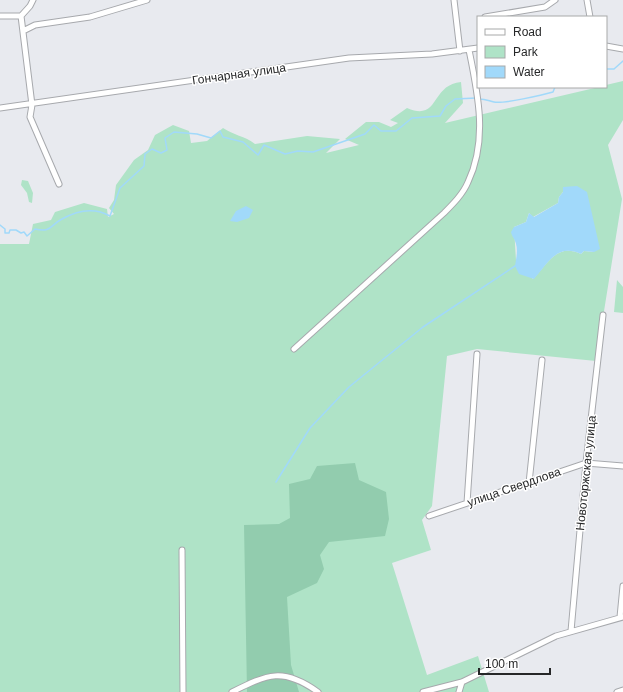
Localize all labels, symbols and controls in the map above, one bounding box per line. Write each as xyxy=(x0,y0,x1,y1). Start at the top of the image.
legend xyxy=(477,16,607,88)
text: Road xyxy=(513,25,542,39)
text: Park xyxy=(513,45,539,59)
street label: Гончарная улица xyxy=(191,60,287,88)
text: Water xyxy=(513,65,545,79)
street label: Новоторжская улица xyxy=(573,414,599,531)
street label: улица Свердлова xyxy=(465,464,563,510)
scale bar xyxy=(479,650,550,676)
text: 100 m xyxy=(485,657,518,671)

